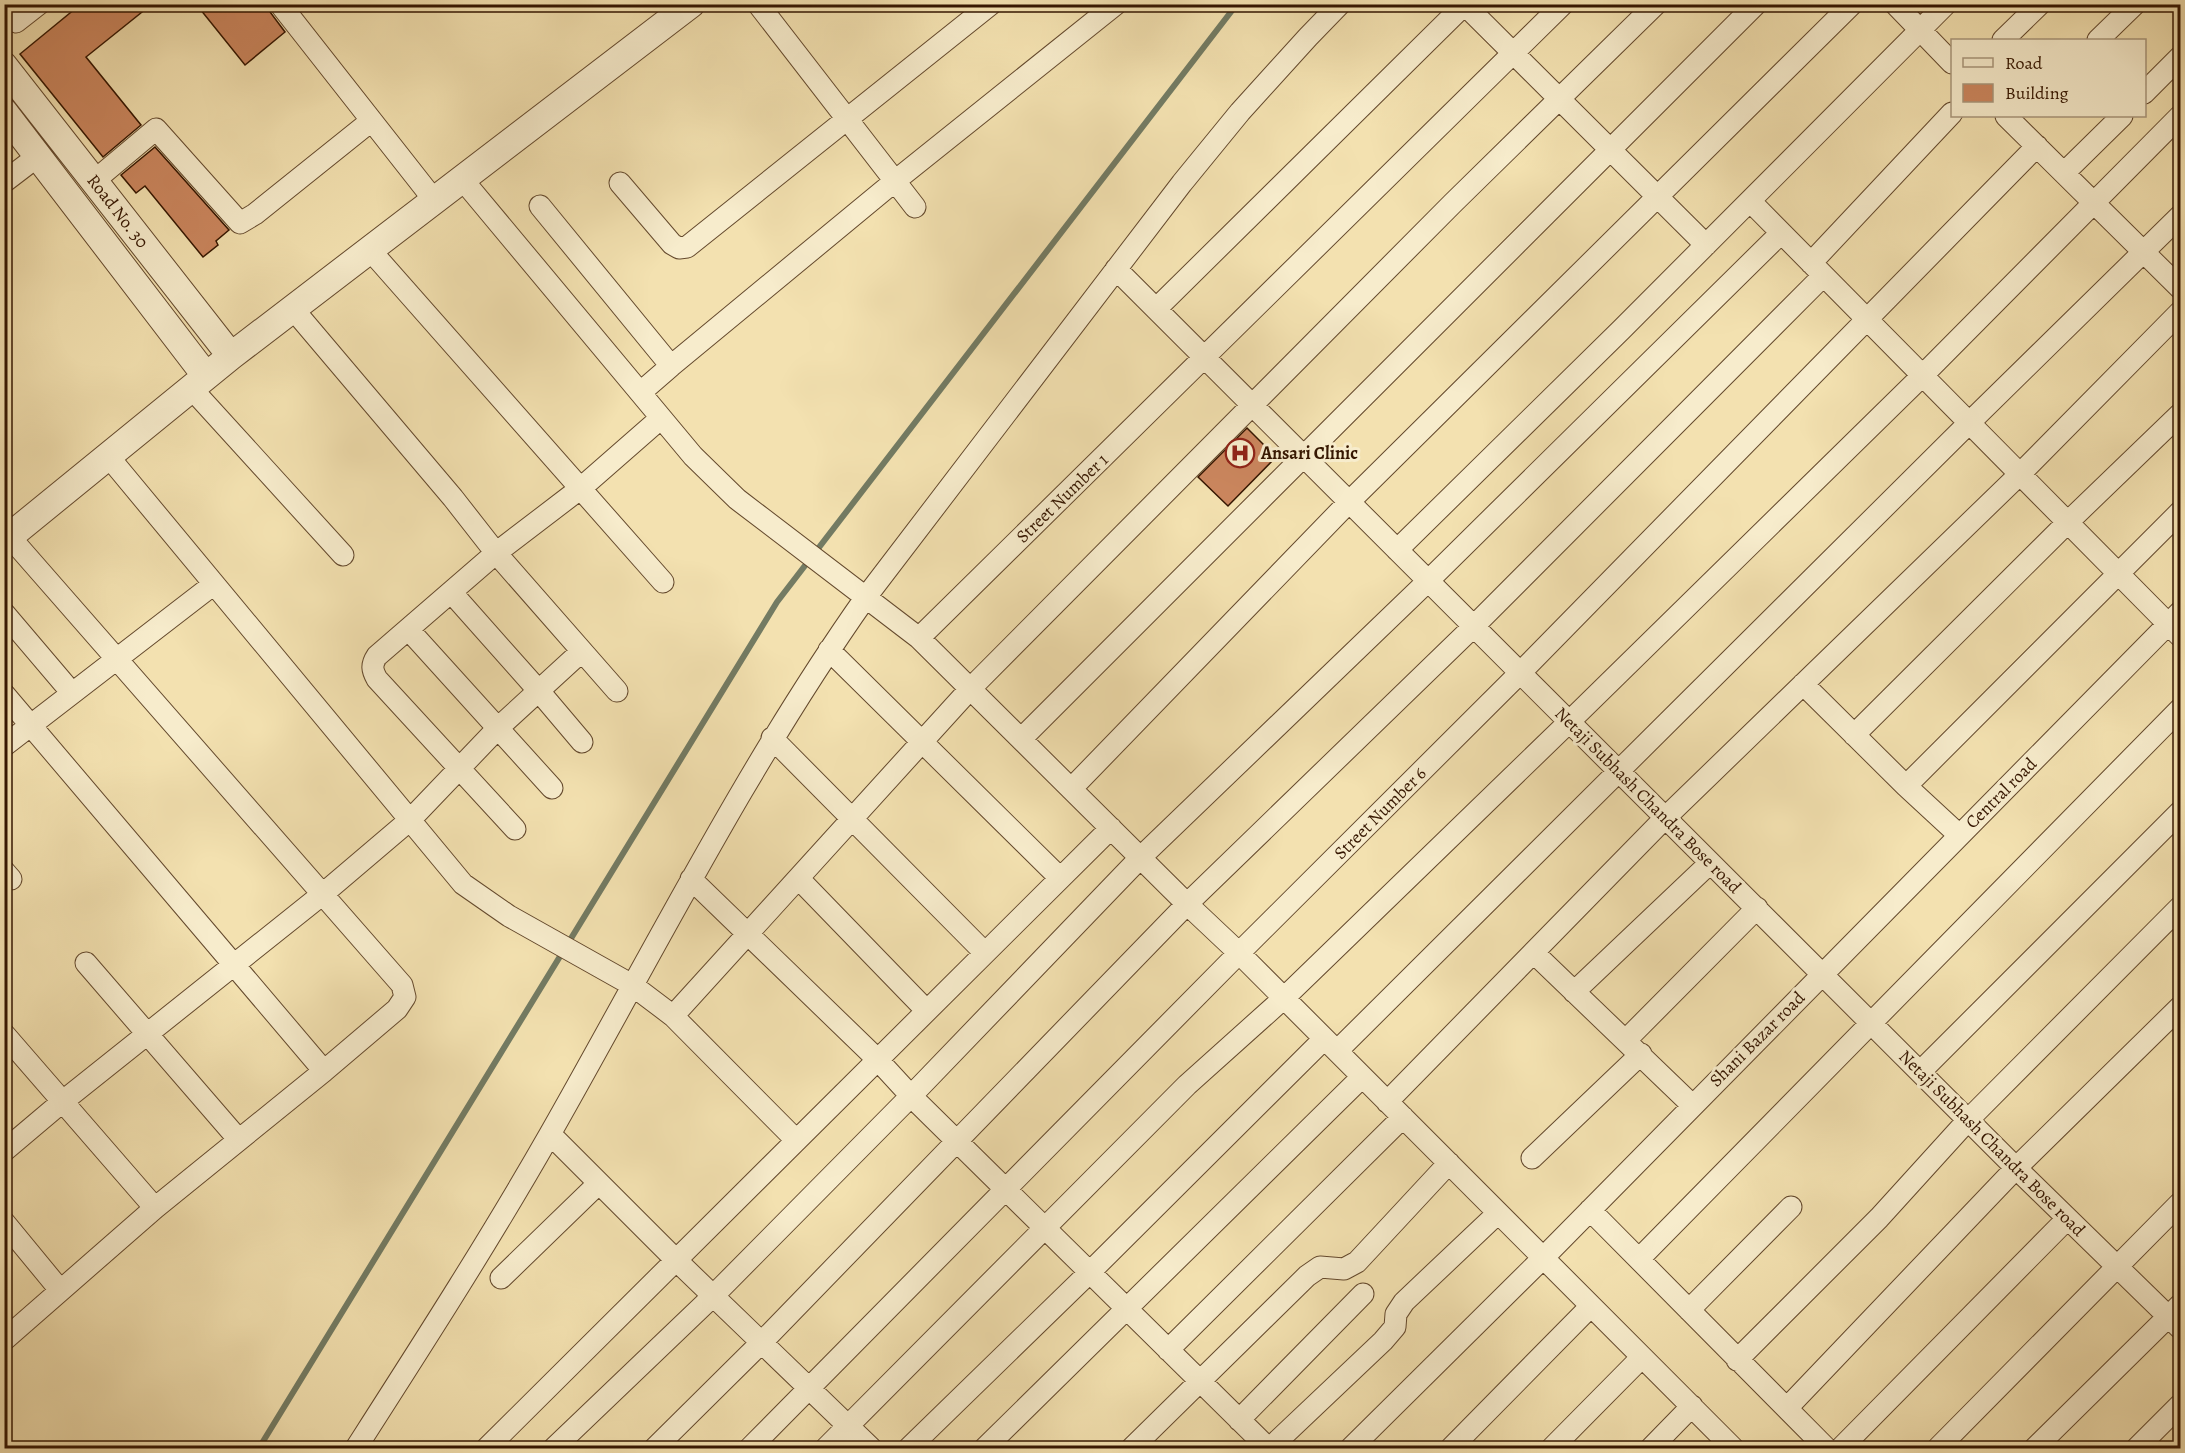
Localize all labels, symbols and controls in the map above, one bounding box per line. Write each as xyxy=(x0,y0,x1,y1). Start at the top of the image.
legend xyxy=(1951,39,2146,117)
text: Road xyxy=(2005,51,2043,75)
text: Building xyxy=(2005,81,2069,105)
street label: Road No. 30 xyxy=(82,169,154,253)
hospital icon: Ansari Clinic xyxy=(1224,437,1256,469)
place label: Ansari Clinic xyxy=(1260,441,1358,465)
street label: Street Number 1 xyxy=(1011,448,1113,548)
street label: Netaji Subhash Chandra Bose road xyxy=(1550,702,1747,899)
street label: Central road xyxy=(1960,752,2042,834)
street label: Street Number 6 xyxy=(1329,762,1431,864)
street label: Shani Bazar road xyxy=(1704,986,1810,1092)
street label: Netaji Subhash Chandra Bose road xyxy=(1894,1045,2091,1242)

